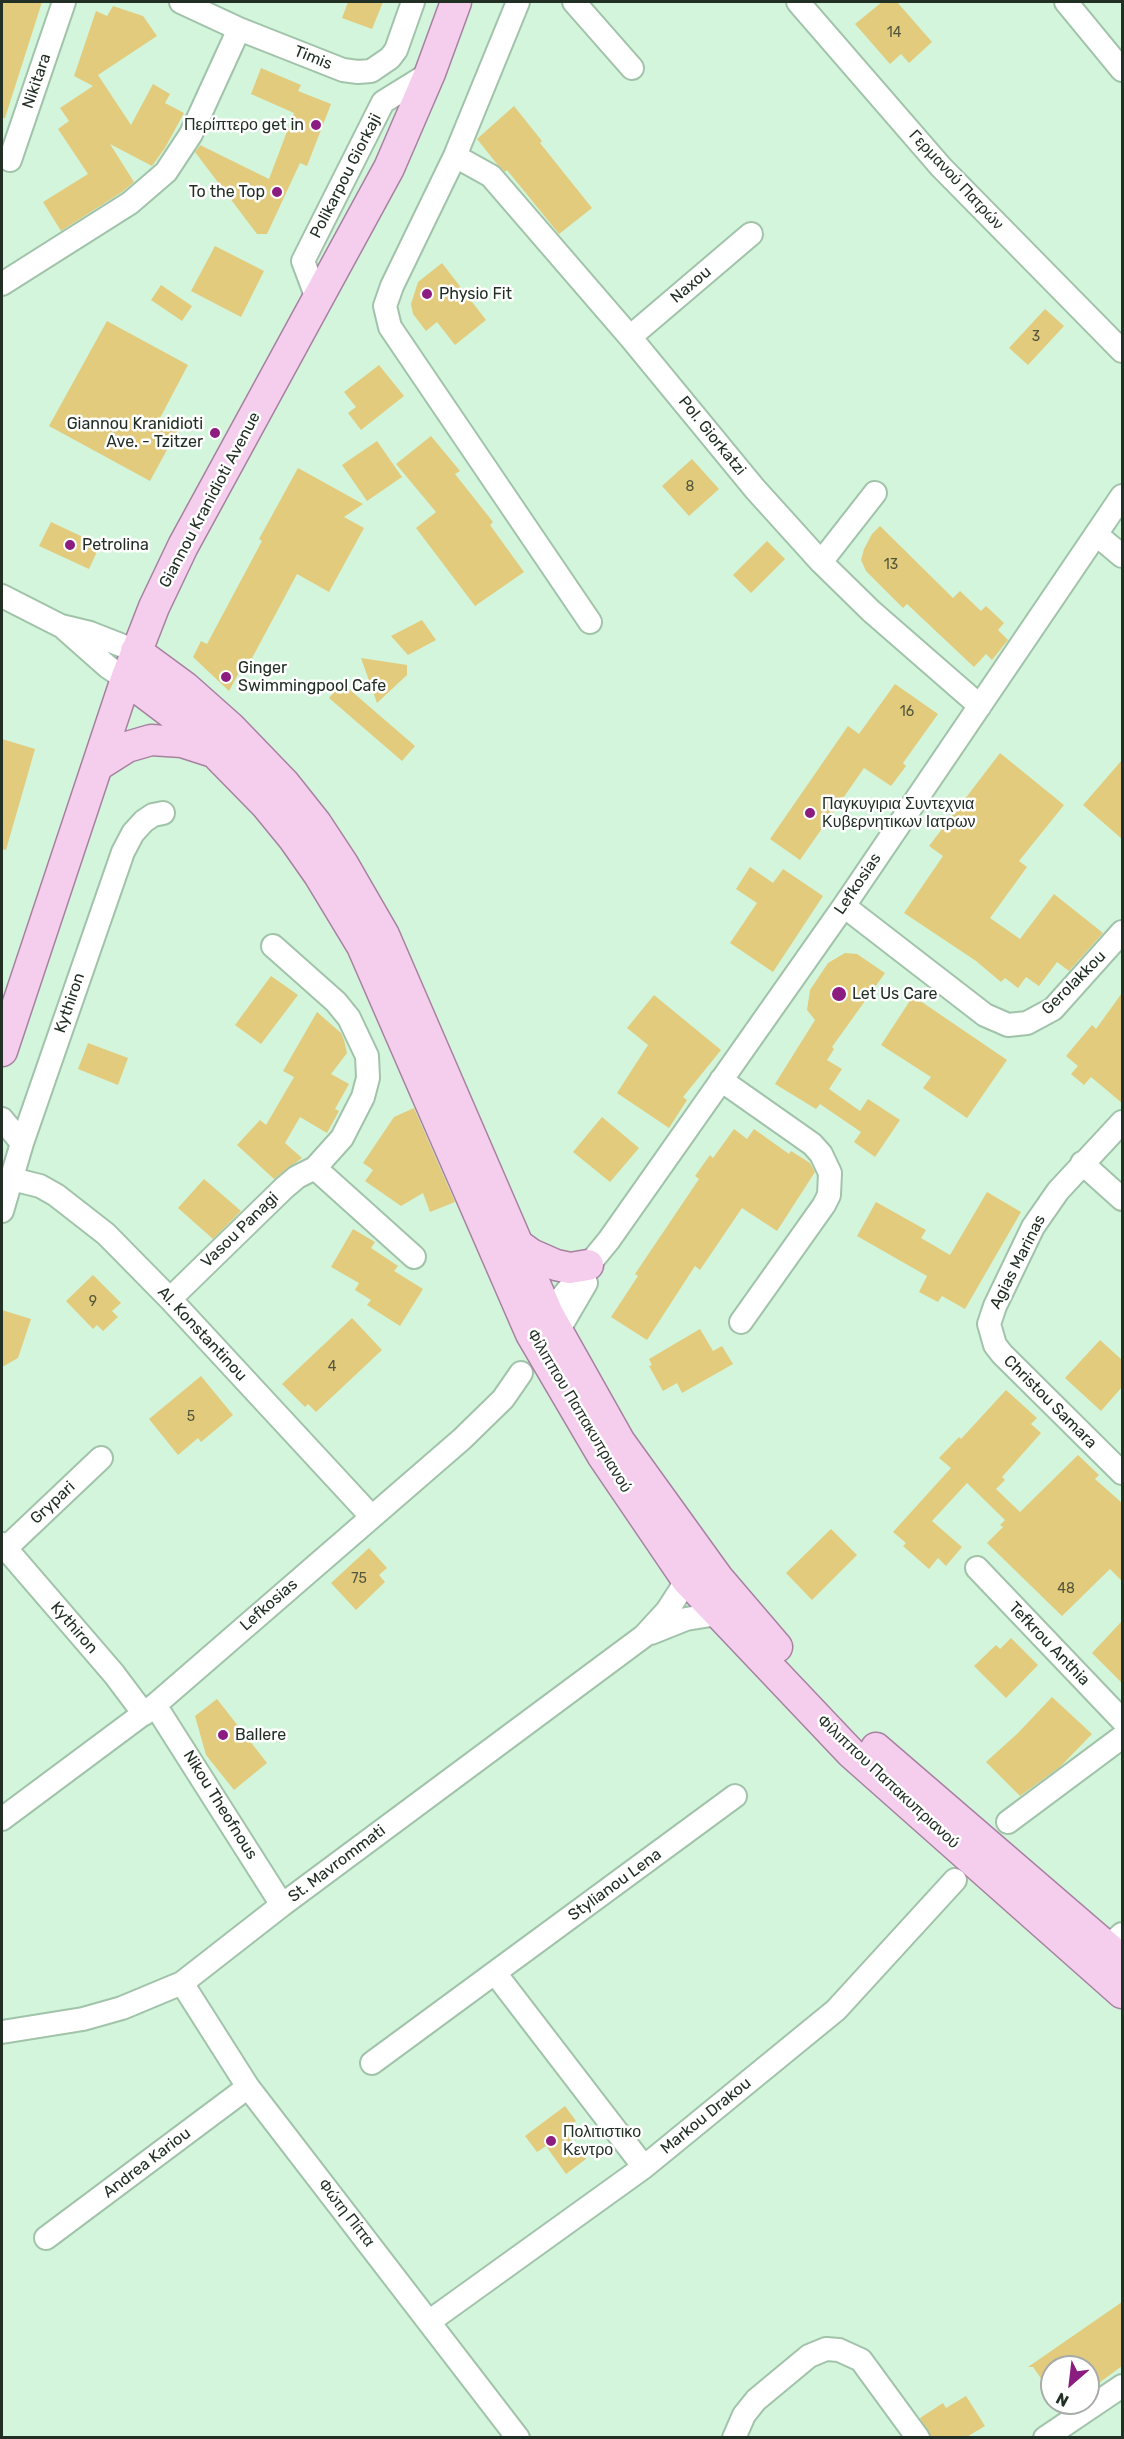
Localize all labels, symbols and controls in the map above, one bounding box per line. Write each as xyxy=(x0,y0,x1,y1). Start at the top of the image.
house number: 14 xyxy=(887,25,901,41)
street label: Timis xyxy=(291,42,335,74)
street label: Nikitara xyxy=(19,51,55,111)
street label: Polikarpou Giorkaji xyxy=(306,110,386,242)
place label: Περίπτερο get in xyxy=(184,115,304,135)
marker: Περίπτερο get in xyxy=(309,118,323,132)
street label: Γερμανού Πατρών xyxy=(905,126,1007,234)
place label: To the Top xyxy=(189,182,265,202)
marker: To the Top xyxy=(270,185,284,199)
street label: Naxou xyxy=(667,262,715,308)
place label: Physio Fit xyxy=(439,284,512,304)
marker: Physio Fit xyxy=(420,287,434,301)
house number: 3 xyxy=(1032,329,1040,345)
street label: Pol. Giorkatzi xyxy=(674,393,750,479)
street label: Giannou Kranidioti Avenue xyxy=(155,409,265,591)
place label: Giannou Kranidioti Ave. - Tzitzer xyxy=(67,414,203,452)
marker: Giannou Kranidioti Ave. - Tzitzer xyxy=(208,426,222,440)
house number: 8 xyxy=(686,479,694,495)
place label: Petrolina xyxy=(82,535,149,555)
marker: Petrolina xyxy=(63,538,77,552)
house number: 13 xyxy=(884,557,898,573)
place label: Ginger Swimmingpool Cafe xyxy=(238,658,386,696)
marker: Ginger Swimmingpool Cafe xyxy=(219,670,233,684)
house number: 16 xyxy=(900,704,914,720)
place label: Παγκυγιρια Συντεχνια Κυβερνητικων Ιατρων xyxy=(822,794,975,832)
marker: Παγκυγιρια Συντεχνια Κυβερνητικων Ιατρων xyxy=(803,806,817,820)
street label: Lefkosias xyxy=(830,850,886,918)
street label: Gerolakkou xyxy=(1038,947,1110,1019)
street label: Kythiron xyxy=(51,970,89,1036)
place label: Let Us Care xyxy=(852,984,938,1004)
marker: Let Us Care xyxy=(830,985,848,1003)
street label: Vasou Panagi xyxy=(197,1188,283,1272)
street label: Agias Marinas xyxy=(986,1212,1050,1312)
street label: Al. Konstantinou xyxy=(153,1283,251,1385)
house number: 9 xyxy=(89,1294,97,1310)
street label: Φίλιππου Παπακυπριανού xyxy=(522,1326,636,1496)
street label: Christou Samara xyxy=(999,1351,1101,1453)
house number: 4 xyxy=(328,1359,336,1375)
house number: 5 xyxy=(187,1409,195,1425)
street label: Grypari xyxy=(27,1478,79,1528)
house number: 75 xyxy=(351,1571,367,1587)
street label: Lefkosias xyxy=(236,1575,302,1635)
house number: 48 xyxy=(1057,1581,1075,1597)
street label: Kythiron xyxy=(46,1598,102,1658)
street label: Tefkrou Anthia xyxy=(1004,1598,1094,1690)
street label: Φίλιππου Παπακυπριανού xyxy=(813,1711,963,1853)
place label: Ballere xyxy=(235,1725,286,1745)
marker: Ballere xyxy=(216,1728,230,1742)
street label: Nikou Theofnous xyxy=(179,1747,261,1863)
street label: St. Mavrommati xyxy=(285,1821,389,1907)
street label: Stylianou Lena xyxy=(565,1845,665,1925)
street label: Markou Drakou xyxy=(657,2074,755,2158)
place label: Πολιτιστικο Κεντρο xyxy=(563,2122,641,2160)
street label: Andrea Kariou xyxy=(99,2124,195,2202)
marker: Πολιτιστικο Κεντρο xyxy=(544,2134,558,2148)
street label: Φώτη Πίττα xyxy=(314,2175,378,2251)
north arrow xyxy=(1040,2355,1100,2415)
text: N xyxy=(1053,2388,1072,2411)

